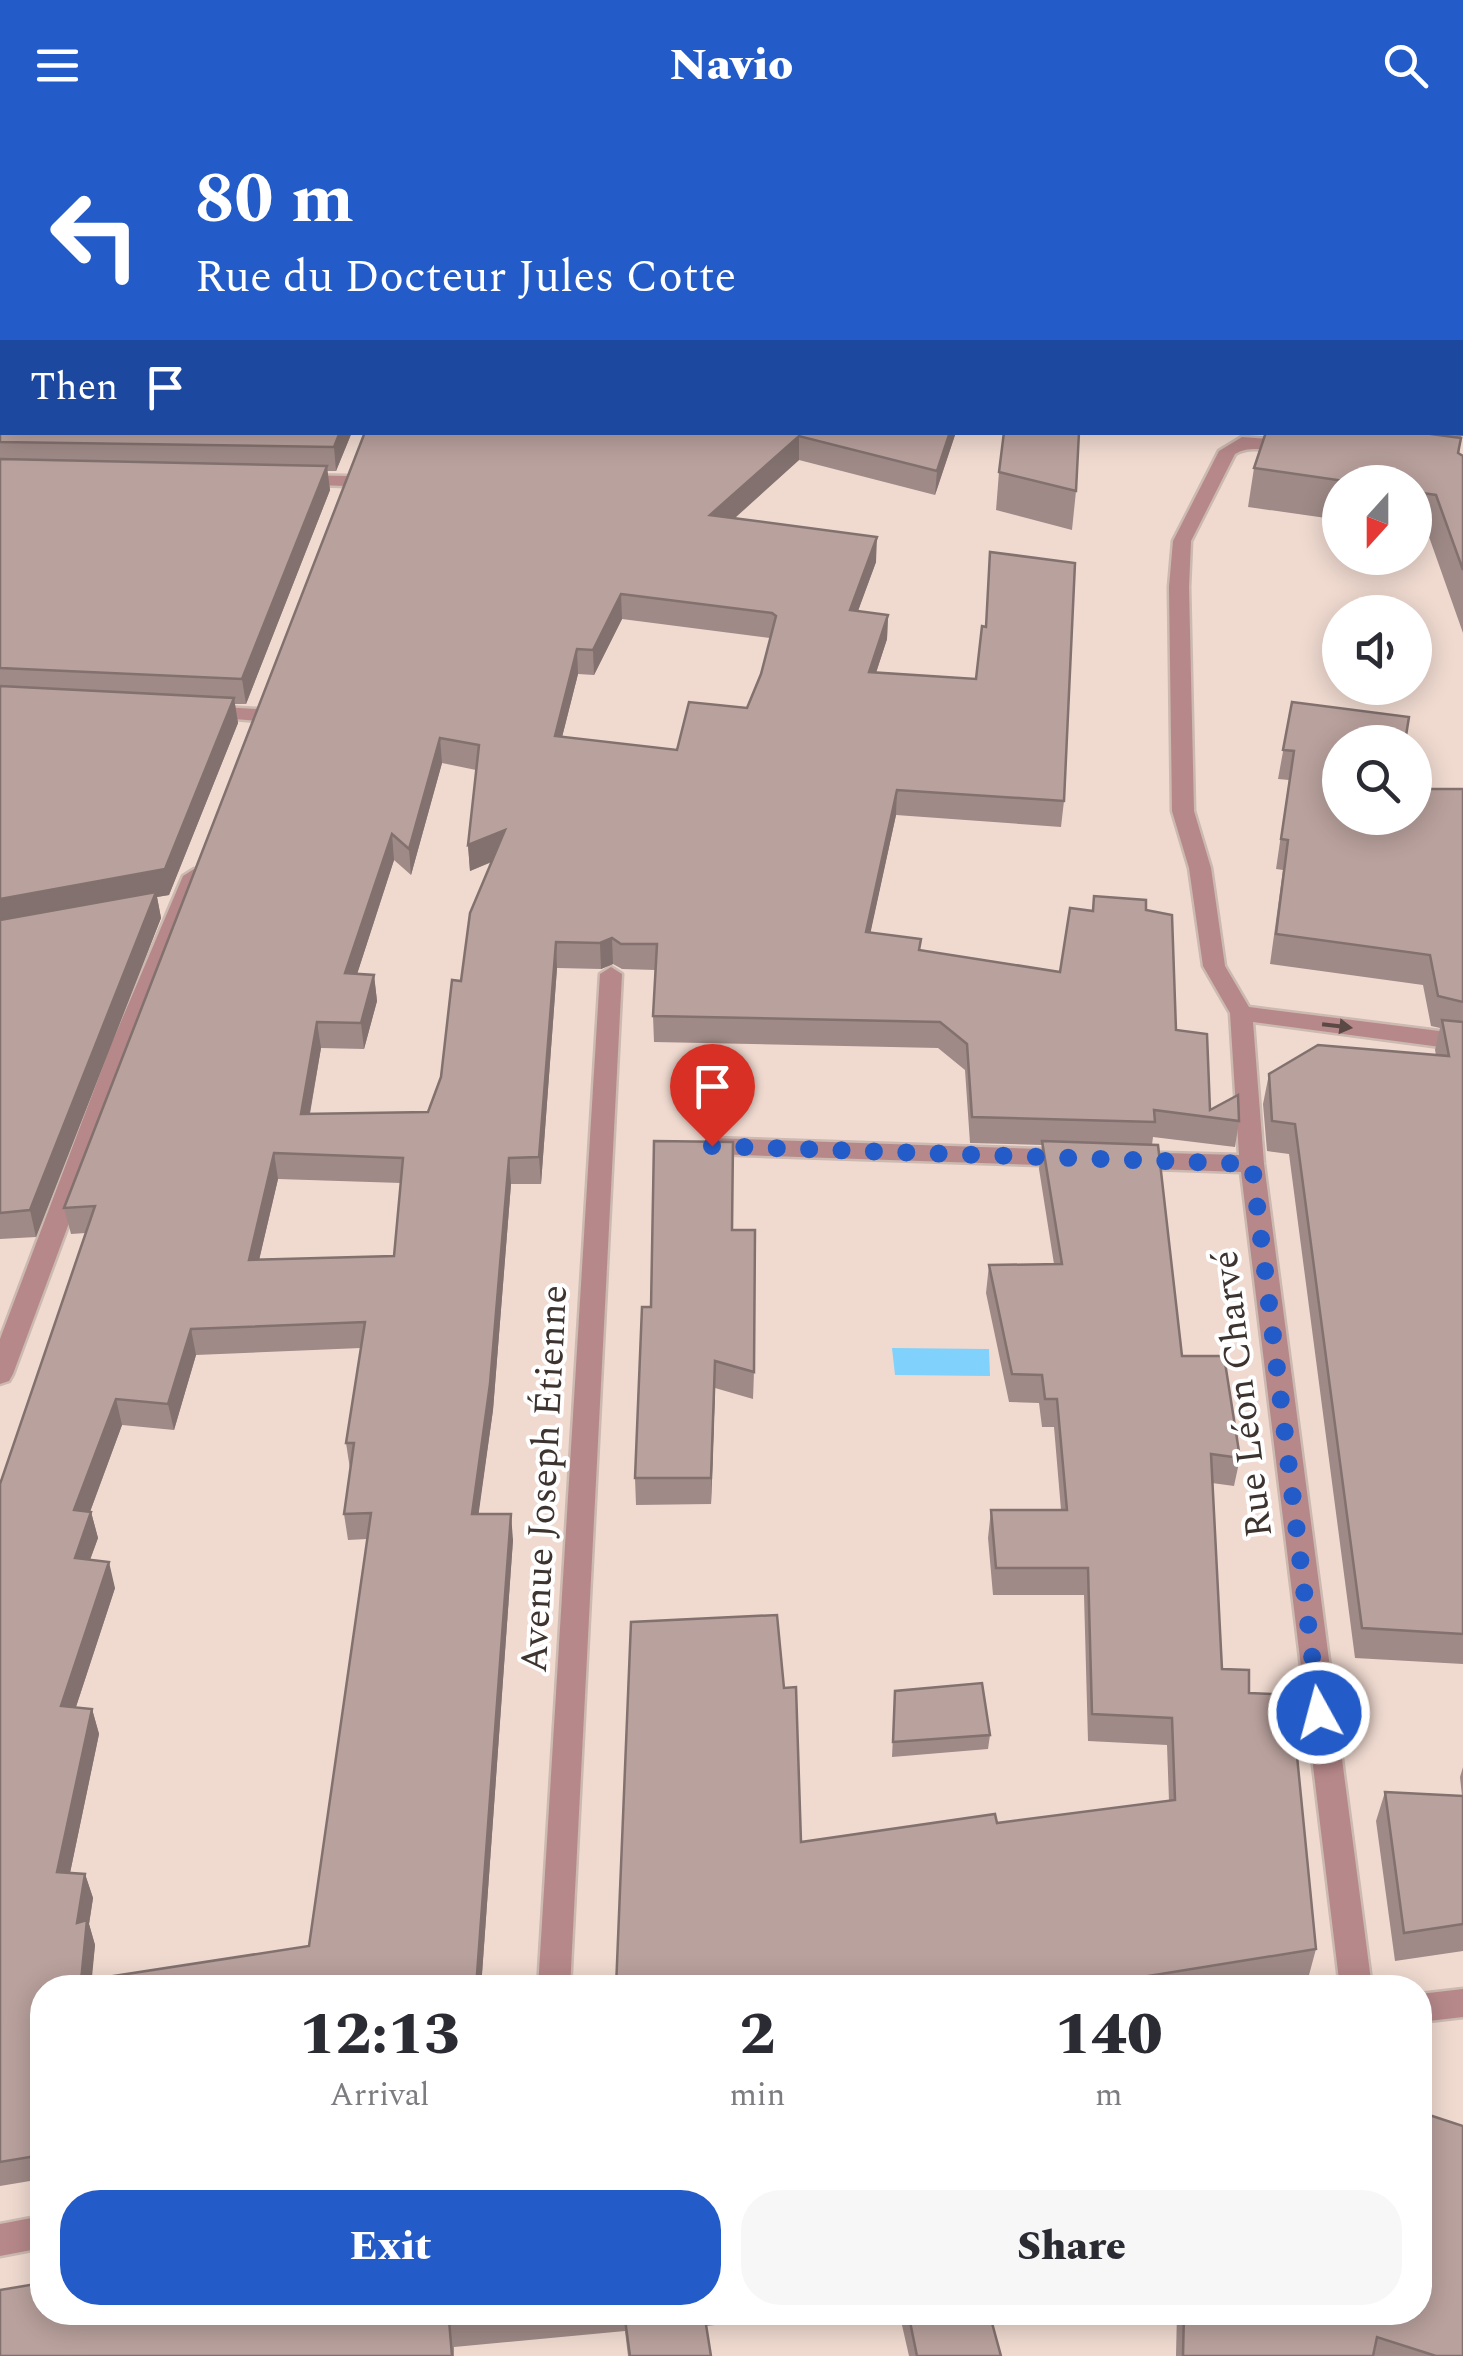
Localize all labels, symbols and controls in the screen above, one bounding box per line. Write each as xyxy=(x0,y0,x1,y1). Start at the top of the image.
text: Navio xyxy=(670,31,793,100)
icon: menu xyxy=(30,38,85,93)
icon: search xyxy=(1378,38,1433,93)
text: 80 m xyxy=(195,147,354,253)
icon: left xyxy=(30,170,160,300)
text: Rue du Docteur Jules Cotte xyxy=(195,243,736,312)
text: Then xyxy=(30,359,118,417)
icon: arrive xyxy=(138,360,193,415)
north arrow xyxy=(1322,465,1432,575)
map controls xyxy=(1322,465,1432,835)
button: sound xyxy=(1322,595,1432,705)
button: search xyxy=(1322,725,1432,835)
one-way arrow xyxy=(1322,1018,1354,1034)
pin xyxy=(670,1044,755,1147)
icon: arrive xyxy=(685,1059,740,1114)
street label: Rue Léon Charvé xyxy=(1197,1247,1289,1541)
street label: Avenue Joseph Étienne xyxy=(506,1283,584,1675)
position arrow xyxy=(1267,1661,1371,1765)
text: 12:13 xyxy=(299,1989,460,2081)
text: 2 xyxy=(739,1989,775,2081)
text: 140 xyxy=(1055,1989,1163,2081)
text: Arrival xyxy=(330,2071,430,2120)
text: min xyxy=(729,2071,785,2120)
text: m xyxy=(1095,2071,1122,2120)
button: Exit xyxy=(60,2190,721,2305)
button: Share xyxy=(741,2190,1402,2305)

